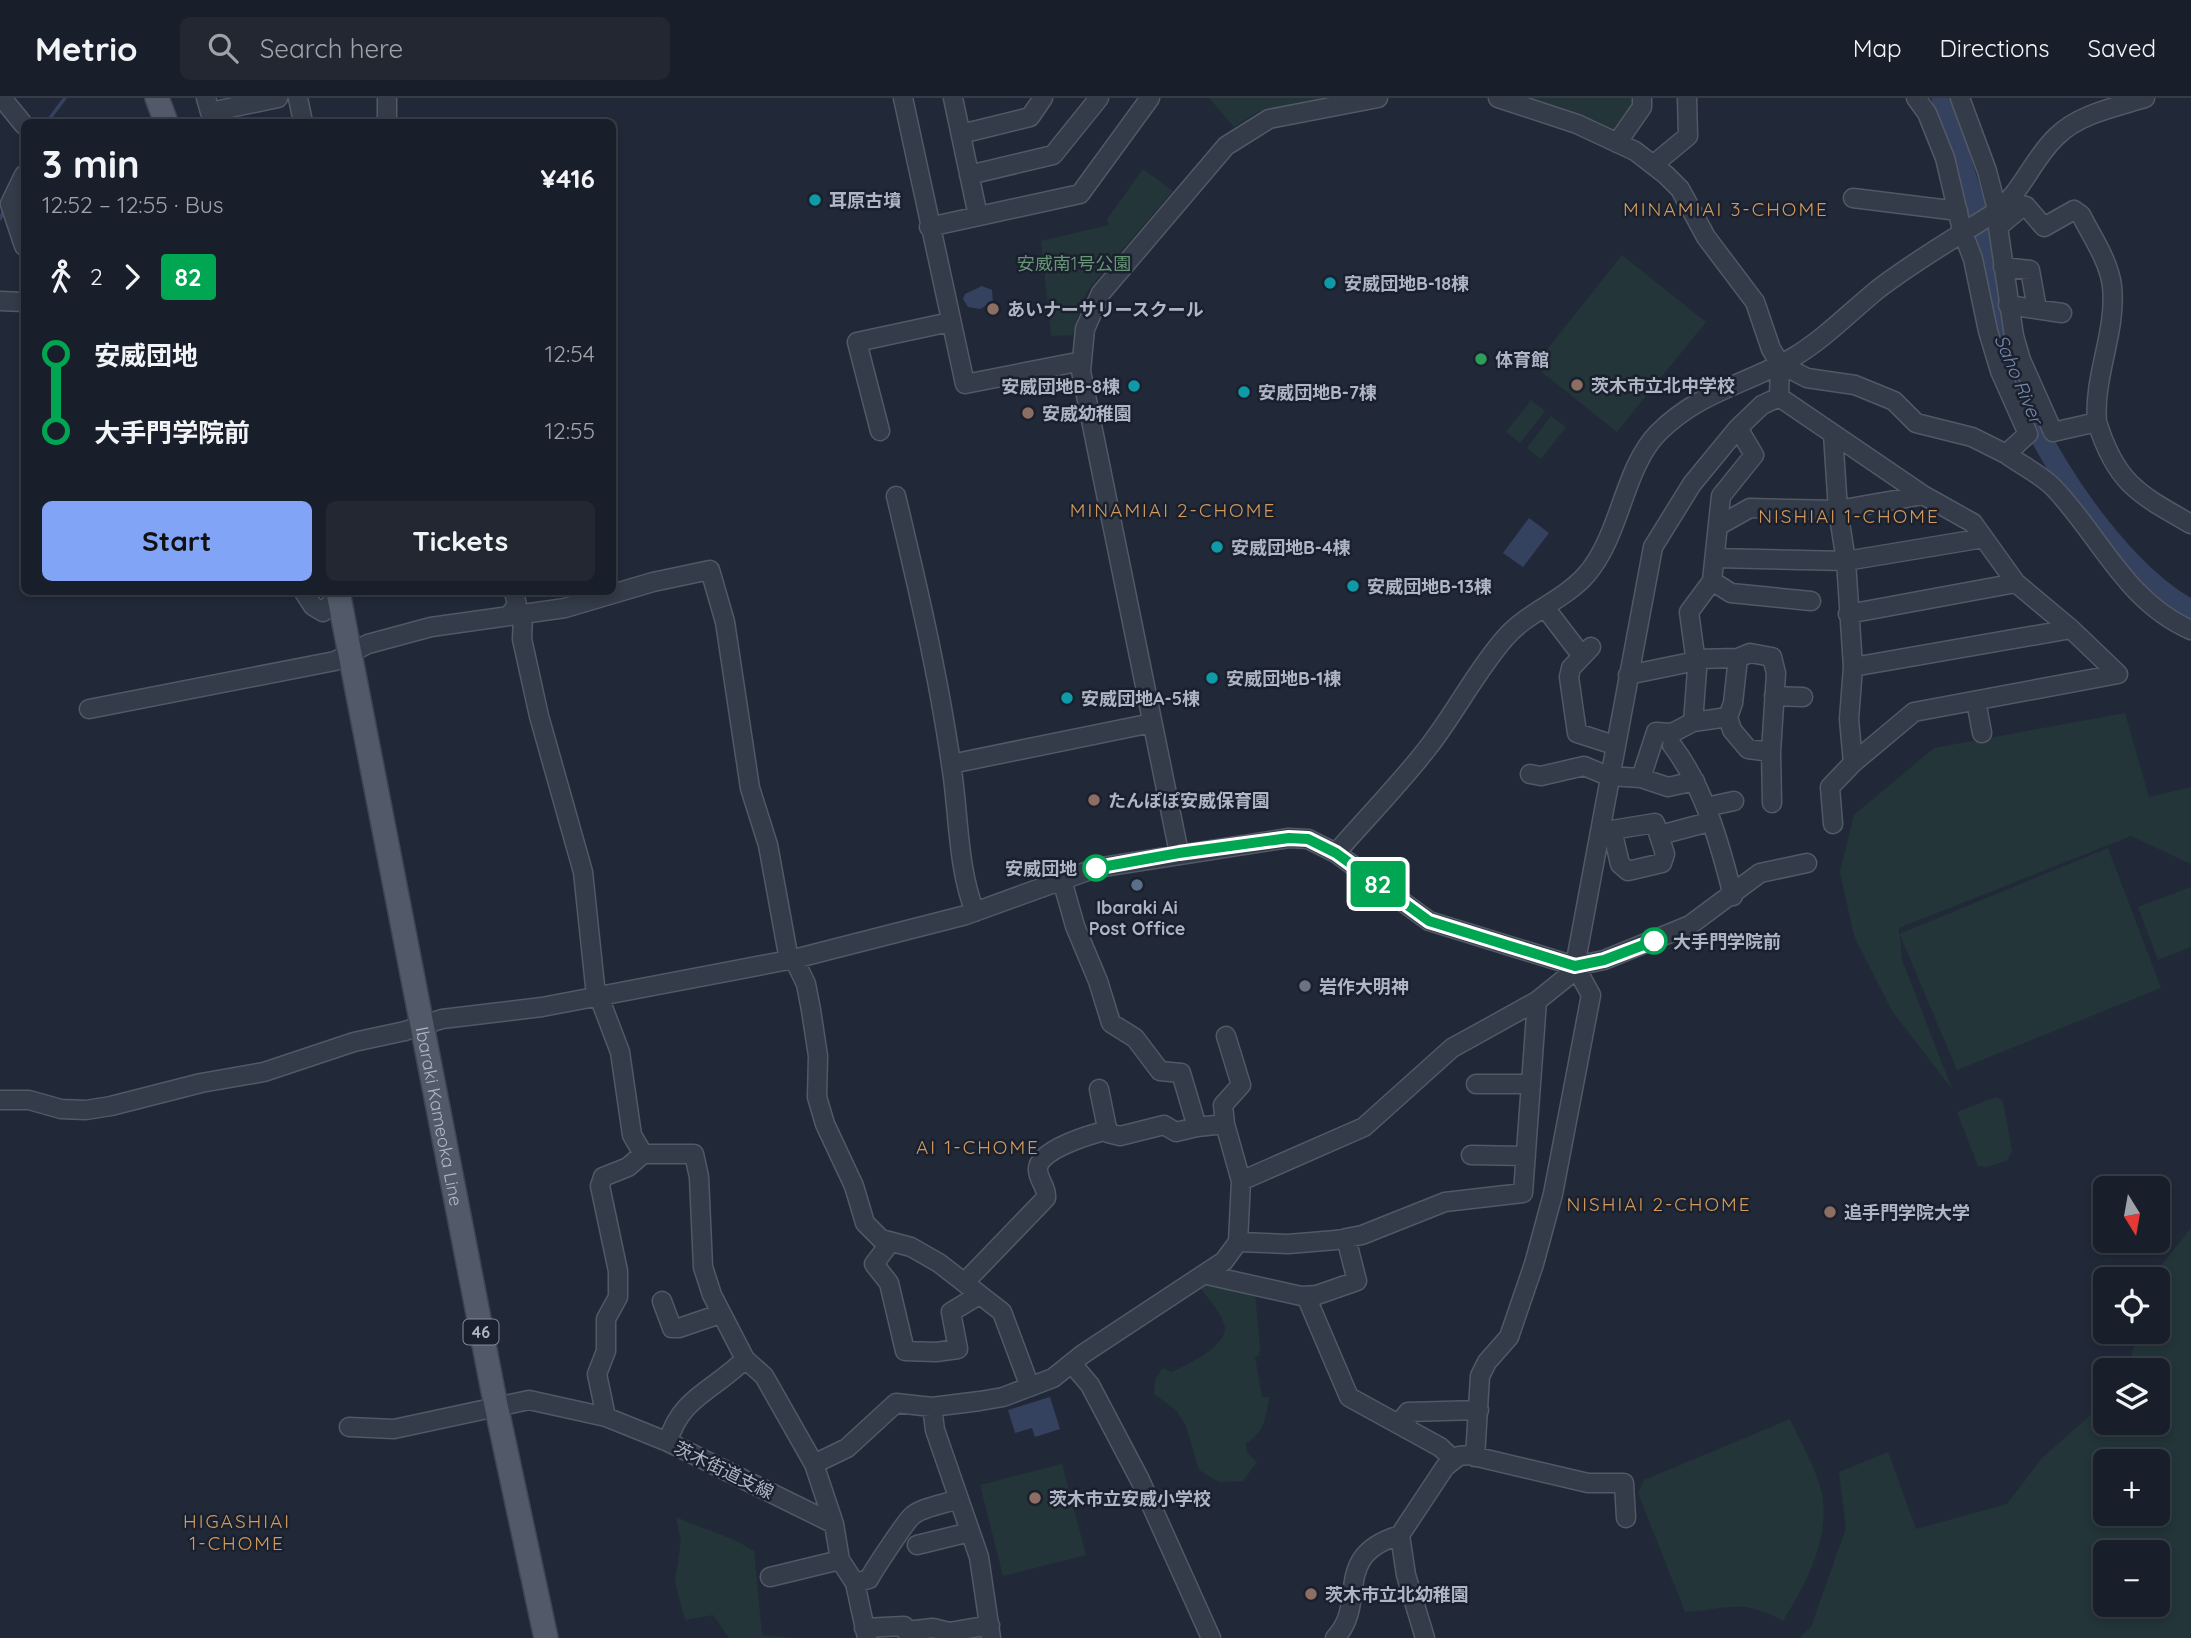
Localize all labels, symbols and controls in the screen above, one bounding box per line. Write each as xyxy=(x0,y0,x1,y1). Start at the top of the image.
search box xyxy=(180,17,670,80)
text: Metrio xyxy=(35,28,138,69)
icon: search xyxy=(204,29,242,67)
text: Search here xyxy=(260,32,403,65)
text: Map xyxy=(1853,33,1902,63)
text: Directions xyxy=(1940,33,2050,63)
text: Saved xyxy=(2088,33,2156,63)
text: 3 min xyxy=(42,140,140,188)
text: ¥416 xyxy=(541,162,595,195)
place label: 耳原古墳 xyxy=(829,189,901,212)
text: 12:52 – 12:55 · Bus xyxy=(42,190,224,219)
marker: 耳原古墳 xyxy=(807,192,823,208)
district label: MINAMIAI 3-CHOME xyxy=(1623,197,1829,221)
park label: 安威南1号公園 xyxy=(1017,252,1131,275)
icon: walk xyxy=(42,258,80,296)
icon: forward xyxy=(113,258,151,296)
text: 2 xyxy=(90,262,103,291)
text: 82 xyxy=(175,262,202,292)
place label: 安威団地B-18棟 xyxy=(1344,272,1469,295)
marker: 安威団地B-18棟 xyxy=(1322,275,1338,291)
place label: あいナーサリースクール xyxy=(1007,298,1204,321)
marker: あいナーサリースクール xyxy=(985,301,1001,317)
water label: Saho River xyxy=(1990,331,2050,430)
text: 安威団地 xyxy=(94,339,198,372)
text: 12:54 xyxy=(545,339,595,368)
place label: 体育館 xyxy=(1495,348,1549,371)
marker: 体育館 xyxy=(1473,351,1489,367)
place label: 茨木市立北中学校 xyxy=(1591,374,1735,397)
place label: 安威団地B-8棟 xyxy=(1001,375,1120,398)
marker: 茨木市立北中学校 xyxy=(1569,377,1585,393)
marker: 安威団地B-8棟 xyxy=(1126,378,1142,394)
place label: 安威団地B-7棟 xyxy=(1258,381,1377,404)
marker: 安威団地B-7棟 xyxy=(1236,384,1252,400)
place label: 安威幼稚園 xyxy=(1042,402,1132,425)
marker: 安威幼稚園 xyxy=(1020,405,1036,421)
text: 大手門学院前 xyxy=(94,416,250,449)
text: 12:55 xyxy=(544,416,595,445)
district label: MINAMIAI 2-CHOME xyxy=(1070,498,1276,522)
button: Start xyxy=(42,501,312,581)
button: Tickets xyxy=(326,501,595,581)
district label: NISHIAI 1-CHOME xyxy=(1758,504,1940,528)
place label: 安威団地B-4棟 xyxy=(1231,536,1351,559)
marker: 安威団地B-4棟 xyxy=(1209,539,1225,555)
place label: 安威団地B-13棟 xyxy=(1367,575,1492,598)
marker: 安威団地B-13棟 xyxy=(1345,578,1361,594)
place label: 安威団地B-1棟 xyxy=(1226,667,1341,690)
marker: 安威団地B-1棟 xyxy=(1204,670,1220,686)
place label: 安威団地A-5棟 xyxy=(1081,687,1200,710)
marker: 安威団地A-5棟 xyxy=(1059,690,1075,706)
place label: たんぽぽ安威保育園 xyxy=(1108,789,1270,812)
marker: たんぽぽ安威保育園 xyxy=(1086,792,1102,808)
marker: 安威団地 xyxy=(1083,855,1109,881)
place label: 安威団地 xyxy=(1005,857,1077,880)
line badge: 82 xyxy=(1346,861,1410,907)
text: 82 xyxy=(1365,869,1391,899)
marker: Ibaraki Ai Post Office xyxy=(1129,877,1145,893)
place label: Ibaraki Ai Post Office xyxy=(1089,896,1185,940)
marker: 大手門学院前 xyxy=(1641,928,1667,954)
place label: 大手門学院前 xyxy=(1673,930,1781,953)
place label: 岩作大明神 xyxy=(1319,975,1409,998)
marker: 岩作大明神 xyxy=(1297,978,1313,994)
street label: Ibaraki Kameoka Line xyxy=(411,1025,468,1208)
district label: AI 1-CHOME xyxy=(916,1135,1040,1159)
north arrow xyxy=(2093,1176,2170,1253)
map controls xyxy=(2093,1176,2170,1617)
district label: NISHIAI 2-CHOME xyxy=(1566,1192,1752,1216)
place label: 追手門学院大学 xyxy=(1844,1201,1970,1224)
marker: 追手門学院大学 xyxy=(1822,1204,1838,1220)
button: locate xyxy=(2093,1267,2170,1344)
road number: 46 xyxy=(463,1320,498,1344)
button: layers xyxy=(2093,1358,2170,1435)
street label: 茨木街道支線 xyxy=(670,1436,778,1504)
button: + xyxy=(2093,1449,2170,1526)
place label: 茨木市立安威小学校 xyxy=(1049,1487,1211,1510)
marker: 茨木市立安威小学校 xyxy=(1027,1490,1043,1506)
district label: HIGASHIAI 1-CHOME xyxy=(183,1509,291,1555)
button: − xyxy=(2093,1540,2170,1617)
place label: 茨木市立北幼稚園 xyxy=(1325,1583,1469,1606)
marker: 茨木市立北幼稚園 xyxy=(1303,1586,1319,1602)

